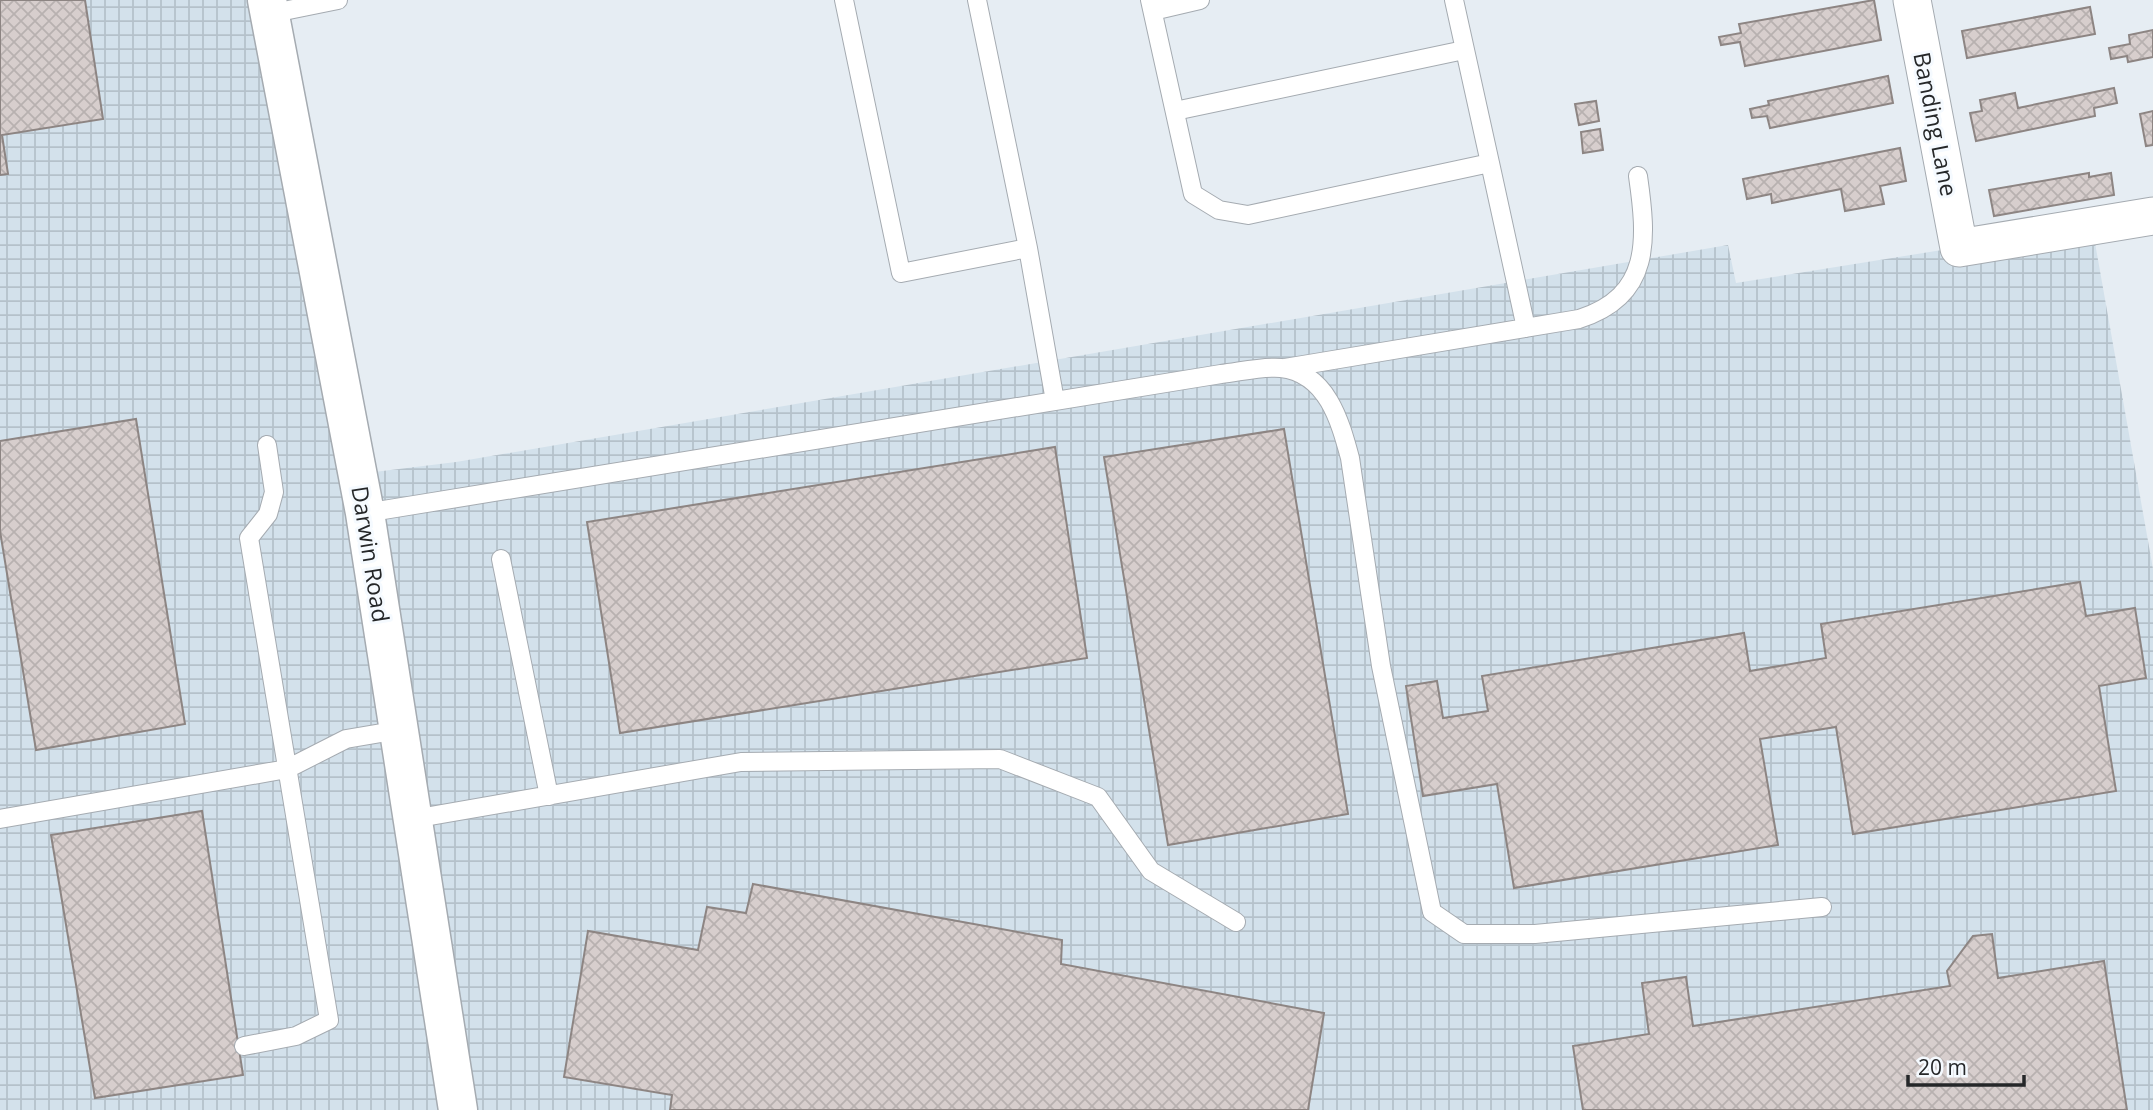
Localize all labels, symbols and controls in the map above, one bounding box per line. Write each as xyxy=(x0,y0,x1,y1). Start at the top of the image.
street label: Banding Lane xyxy=(1906,49,1966,199)
street label: Darwin Road xyxy=(344,484,398,624)
scale bar xyxy=(1908,1044,2024,1088)
text: 20 m xyxy=(1918,1053,1967,1081)

